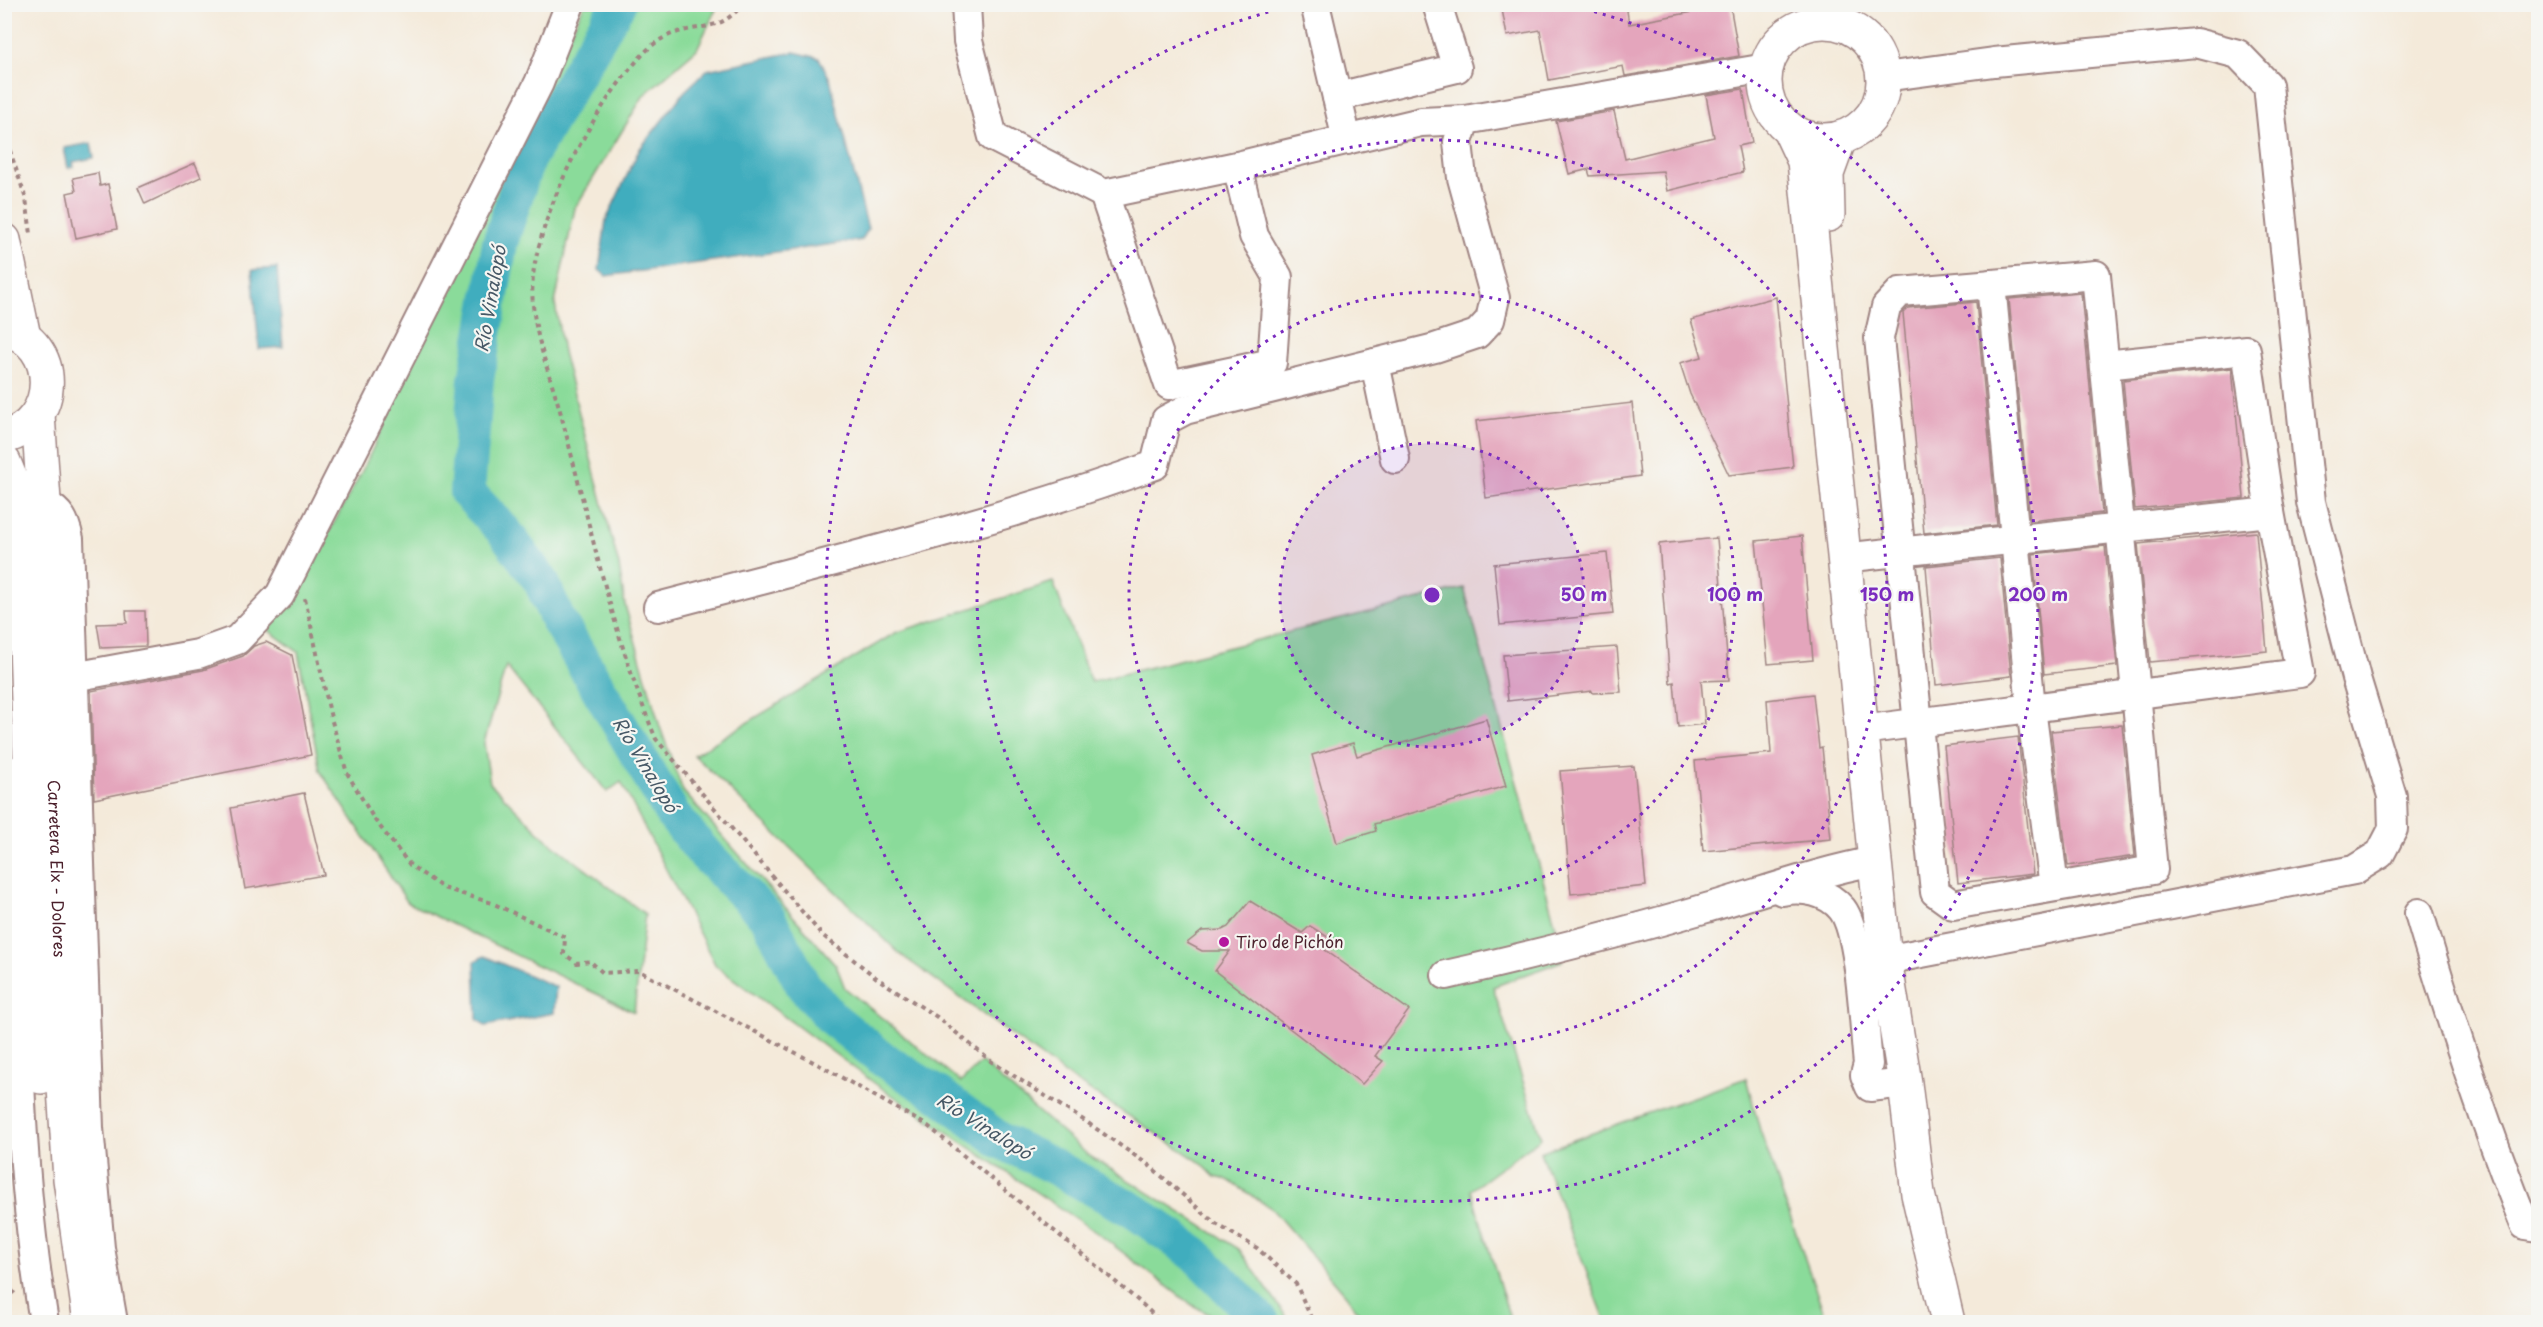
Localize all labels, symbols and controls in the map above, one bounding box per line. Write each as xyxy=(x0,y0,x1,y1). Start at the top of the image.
water label: Río Vinalopó xyxy=(467,242,512,354)
text: 50 m xyxy=(1561,580,1607,607)
text: 100 m xyxy=(1707,580,1763,607)
text: 150 m xyxy=(1860,580,1914,607)
text: 200 m xyxy=(2008,580,2068,607)
centre of rings xyxy=(1422,585,1442,605)
water label: Río Vinalopó xyxy=(607,711,687,819)
street label: Carretera Elx - Dolores xyxy=(43,779,73,958)
place label: Tiro de Pichón xyxy=(1236,929,1344,953)
marker: Tiro de Pichón xyxy=(1217,935,1231,949)
water label: Río Vinalopó xyxy=(932,1086,1039,1167)

